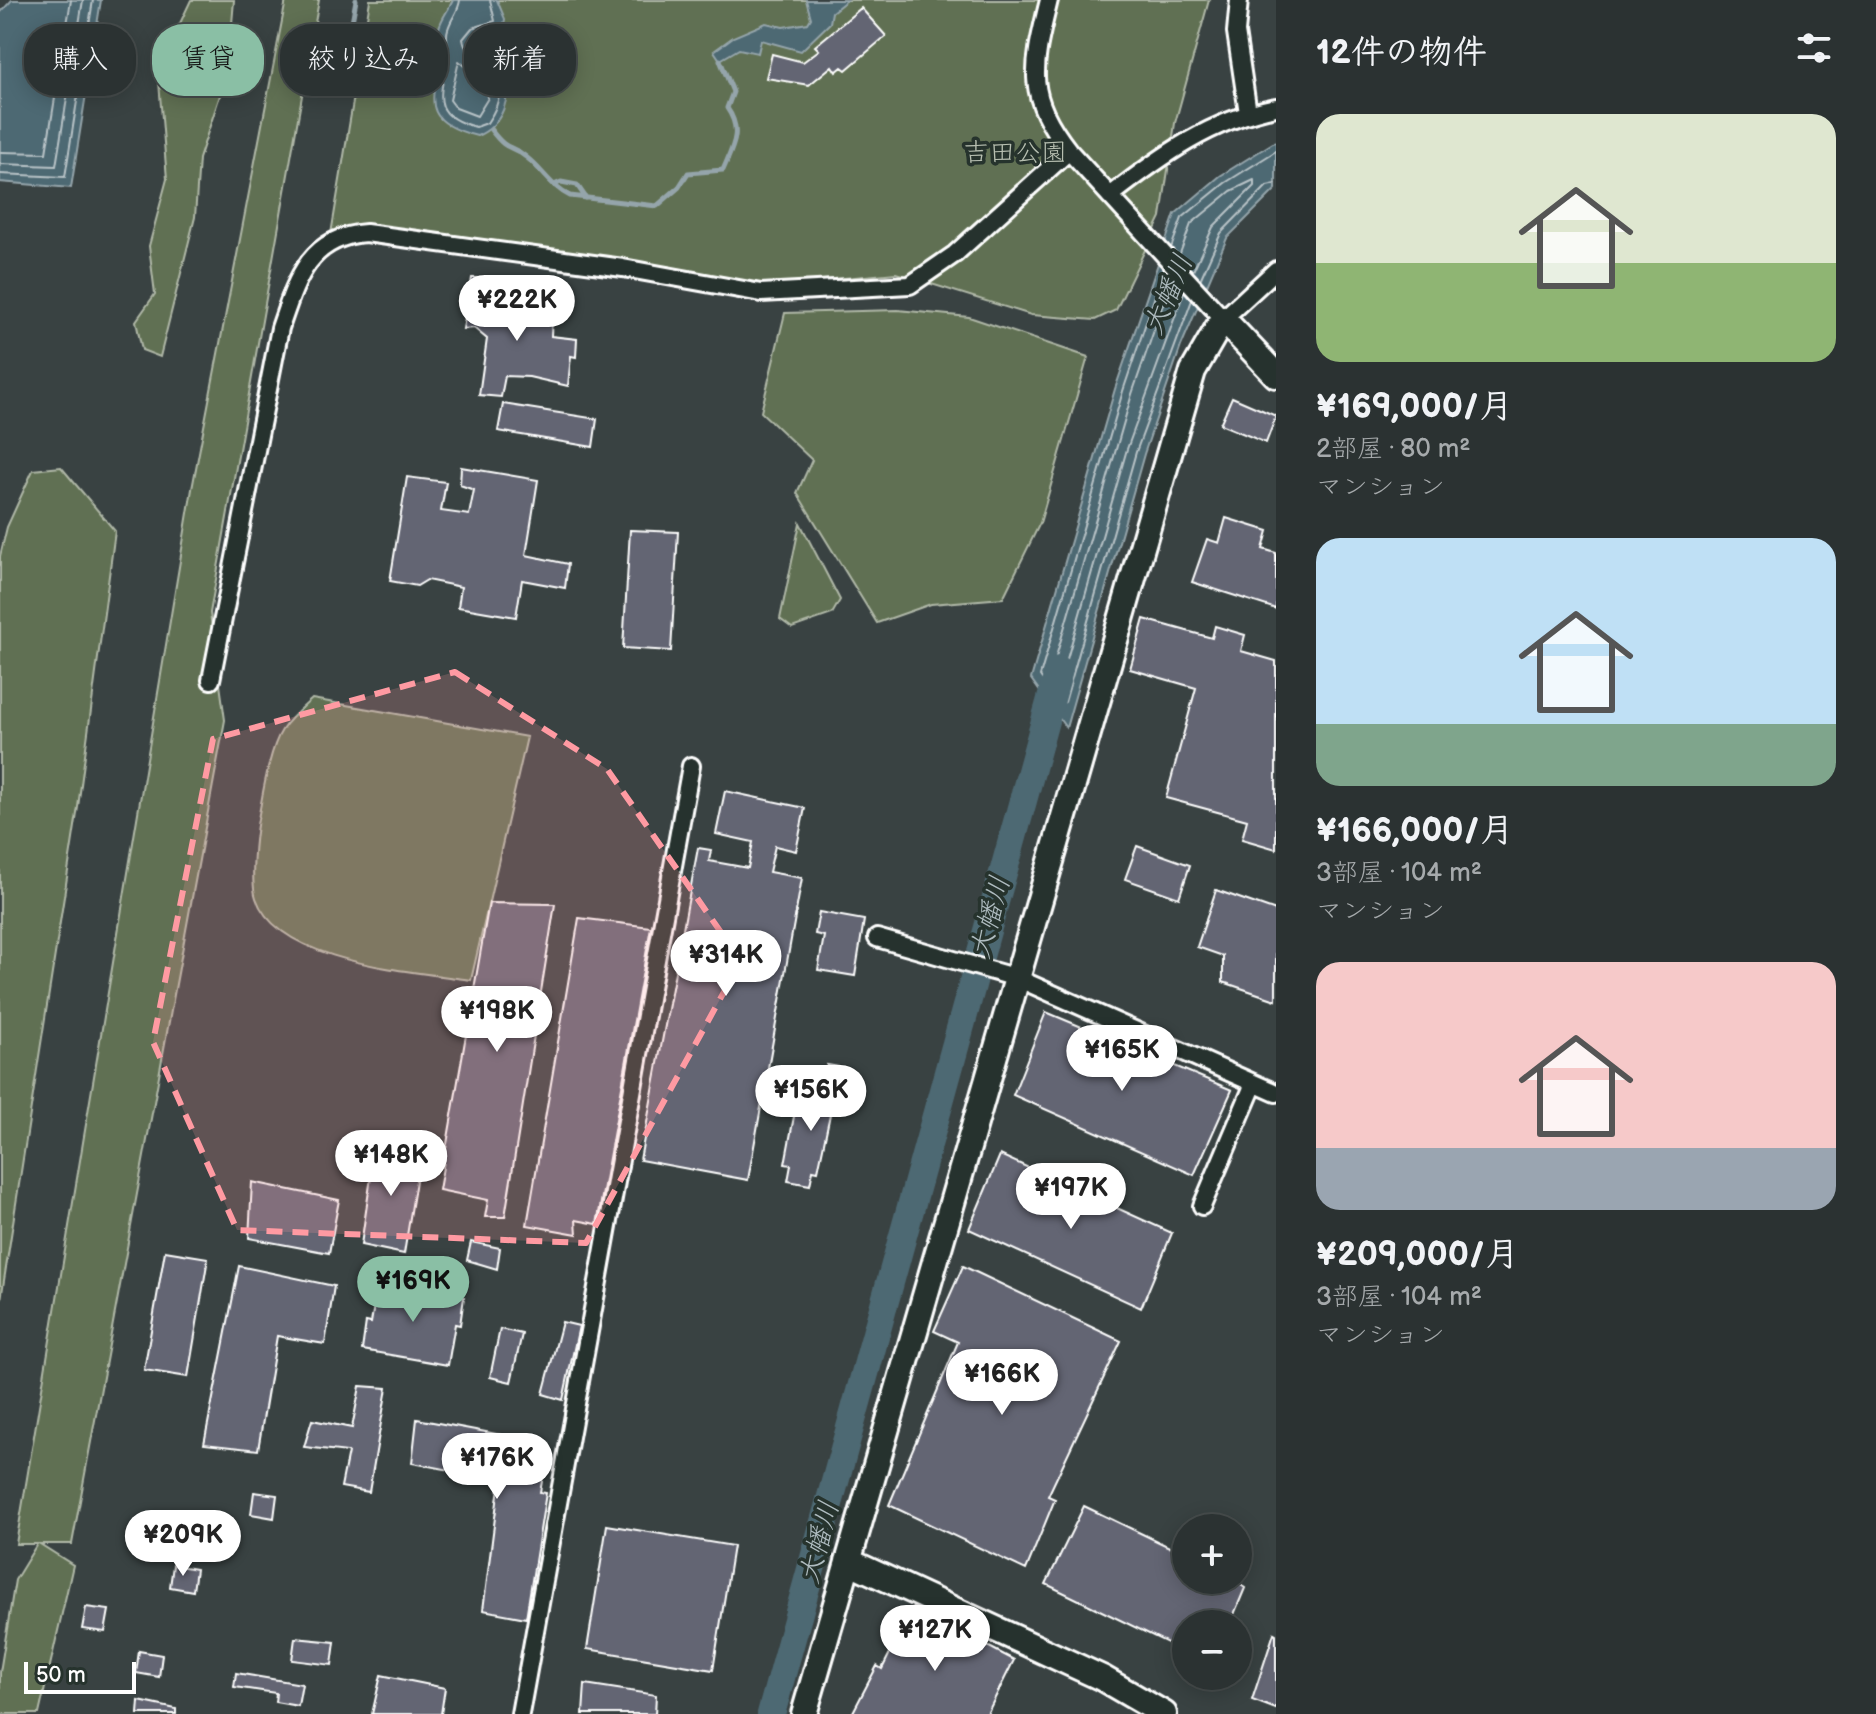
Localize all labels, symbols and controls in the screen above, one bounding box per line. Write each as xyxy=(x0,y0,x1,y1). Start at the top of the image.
chip: 購入 xyxy=(24,24,136,96)
chip: 賃貸 xyxy=(152,24,264,96)
chip: 絞り込み xyxy=(280,24,448,96)
chip: 新着 xyxy=(464,24,576,96)
icon: filters xyxy=(1792,26,1836,70)
text: 12件の物件 xyxy=(1316,32,1487,73)
park label: 吉田公園 xyxy=(963,138,1067,169)
icon: home xyxy=(1504,166,1648,310)
water label: 大幡川 xyxy=(1137,249,1200,340)
pin: ¥222K xyxy=(461,275,573,343)
text: ¥222K xyxy=(477,285,557,316)
text: ¥169,000/月 xyxy=(1316,386,1513,427)
text: 2部屋 · 80 m² xyxy=(1316,434,1471,465)
text: マンション xyxy=(1316,472,1445,503)
icon: home xyxy=(1504,590,1648,734)
text: ¥166,000/月 xyxy=(1316,810,1514,851)
text: 3部屋 · 104 m² xyxy=(1316,858,1482,889)
water label: 大幡川 xyxy=(964,873,1017,962)
text: マンション xyxy=(1316,896,1445,927)
pin: ¥314K xyxy=(670,930,782,998)
text: ¥314K xyxy=(688,940,764,971)
pin: ¥198K xyxy=(441,986,553,1054)
text: ¥198K xyxy=(459,996,535,1027)
icon: home xyxy=(1504,1014,1648,1158)
pin: ¥165K xyxy=(1066,1025,1178,1093)
text: ¥165K xyxy=(1084,1035,1160,1066)
pin: ¥156K xyxy=(755,1065,867,1133)
text: ¥156K xyxy=(773,1075,849,1106)
pin: ¥148K xyxy=(335,1130,447,1198)
text: ¥148K xyxy=(353,1140,429,1171)
pin: ¥197K xyxy=(1015,1163,1127,1231)
text: ¥197K xyxy=(1034,1173,1108,1204)
text: ¥209,000/月 xyxy=(1316,1234,1519,1275)
pin: ¥169K xyxy=(357,1256,469,1324)
text: ¥169K xyxy=(375,1266,451,1297)
text: 3部屋 · 104 m² xyxy=(1316,1282,1482,1313)
text: マンション xyxy=(1316,1320,1445,1351)
pin: ¥166K xyxy=(946,1349,1058,1417)
text: ¥166K xyxy=(964,1359,1040,1390)
pin: ¥176K xyxy=(441,1433,553,1501)
text: ¥176K xyxy=(460,1443,534,1474)
water label: 大幡川 xyxy=(793,1498,846,1587)
pin: ¥209K xyxy=(127,1510,239,1578)
map controls xyxy=(1172,1514,1252,1690)
button: + xyxy=(1172,1514,1252,1594)
text: ¥209K xyxy=(143,1520,223,1551)
pin: ¥127K xyxy=(879,1605,991,1673)
button: − xyxy=(1172,1610,1252,1690)
text: ¥127K xyxy=(898,1615,972,1646)
scale bar xyxy=(24,1658,136,1694)
text: 50 m xyxy=(36,1662,86,1689)

